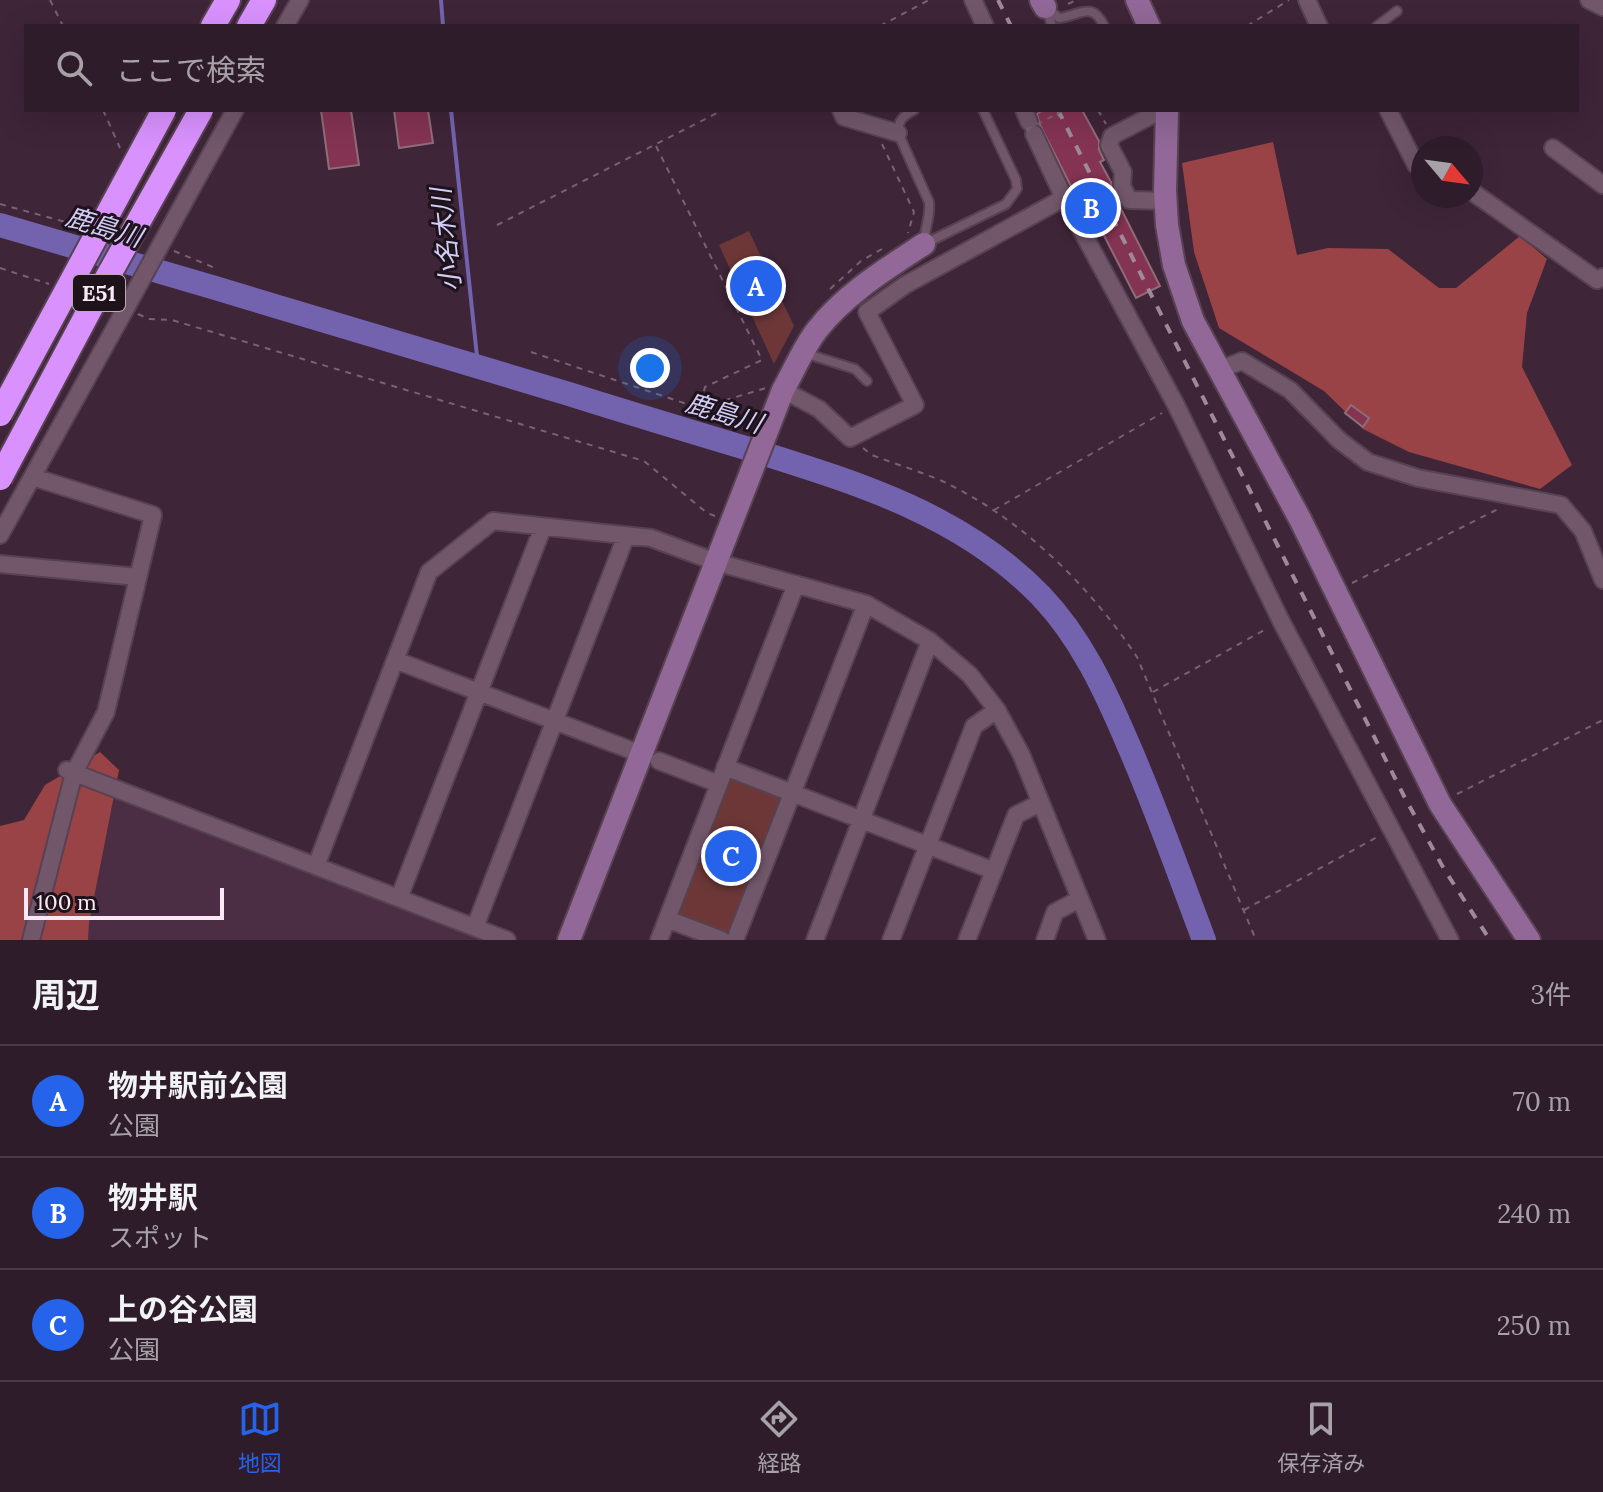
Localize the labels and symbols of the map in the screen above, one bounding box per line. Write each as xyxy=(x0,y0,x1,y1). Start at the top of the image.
north arrow xyxy=(1411,136,1483,208)
pin: B xyxy=(1065,178,1117,238)
water label: 小名木川 xyxy=(423,184,467,293)
water label: 鹿島川 xyxy=(62,199,149,255)
pin: A xyxy=(730,256,782,316)
road number: E51 xyxy=(73,275,125,311)
your location xyxy=(630,348,670,388)
water label: 鹿島川 xyxy=(682,385,769,441)
pin: C xyxy=(705,826,757,886)
scale bar xyxy=(24,884,224,920)

